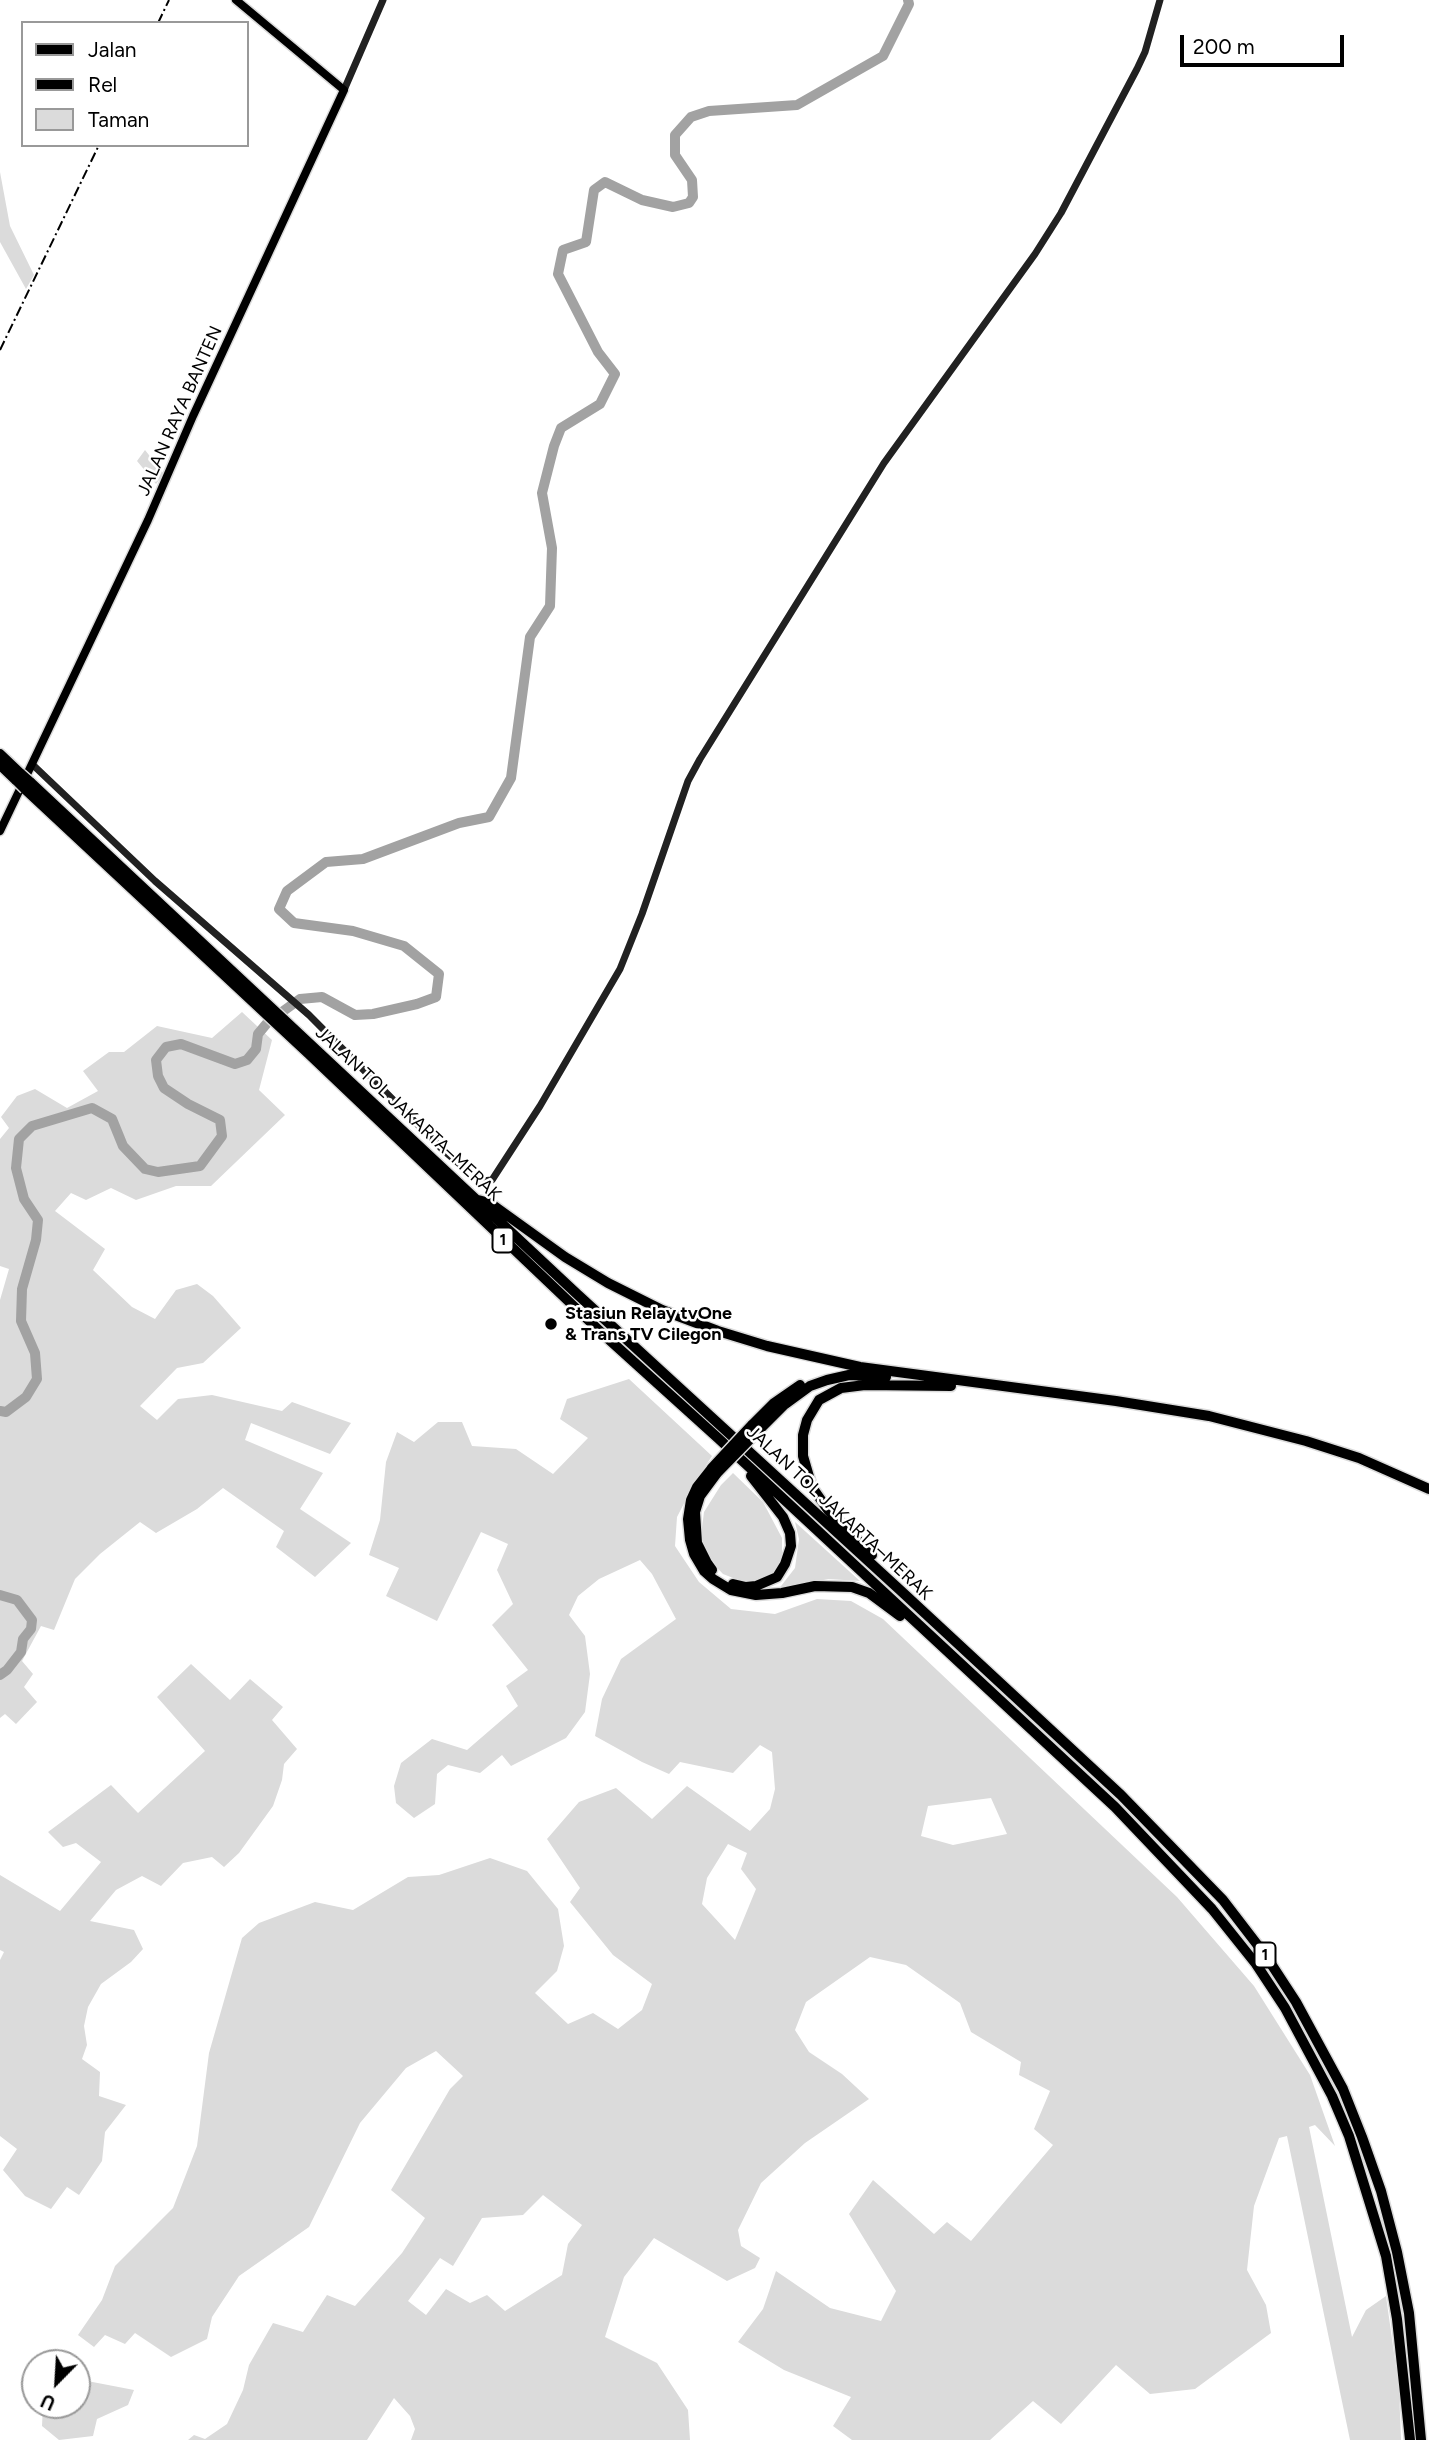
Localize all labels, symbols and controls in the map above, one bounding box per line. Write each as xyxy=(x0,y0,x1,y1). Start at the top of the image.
legend xyxy=(21,21,248,147)
scale bar xyxy=(1184,21,1348,65)
text: 200 m xyxy=(1193,34,1255,59)
text: Jalan xyxy=(88,37,137,62)
text: Rel xyxy=(88,72,117,97)
text: Taman xyxy=(88,107,149,132)
street label: JALAN RAYA BANTEN xyxy=(133,323,227,499)
street label: JALAN TOL JAKARTA–MERAK xyxy=(311,1022,505,1206)
road number: 1 xyxy=(492,1228,514,1252)
place label: Stasiun Relay tvOne & Trans TV Cilegon xyxy=(565,1303,732,1346)
marker: Stasiun Relay tvOne & Trans TV Cilegon xyxy=(543,1316,559,1332)
street label: JALAN TOL JAKARTA–MERAK xyxy=(742,1421,936,1605)
road number: 1 xyxy=(1254,1942,1276,1968)
north arrow xyxy=(21,2349,91,2419)
text: U xyxy=(37,2389,59,2415)

